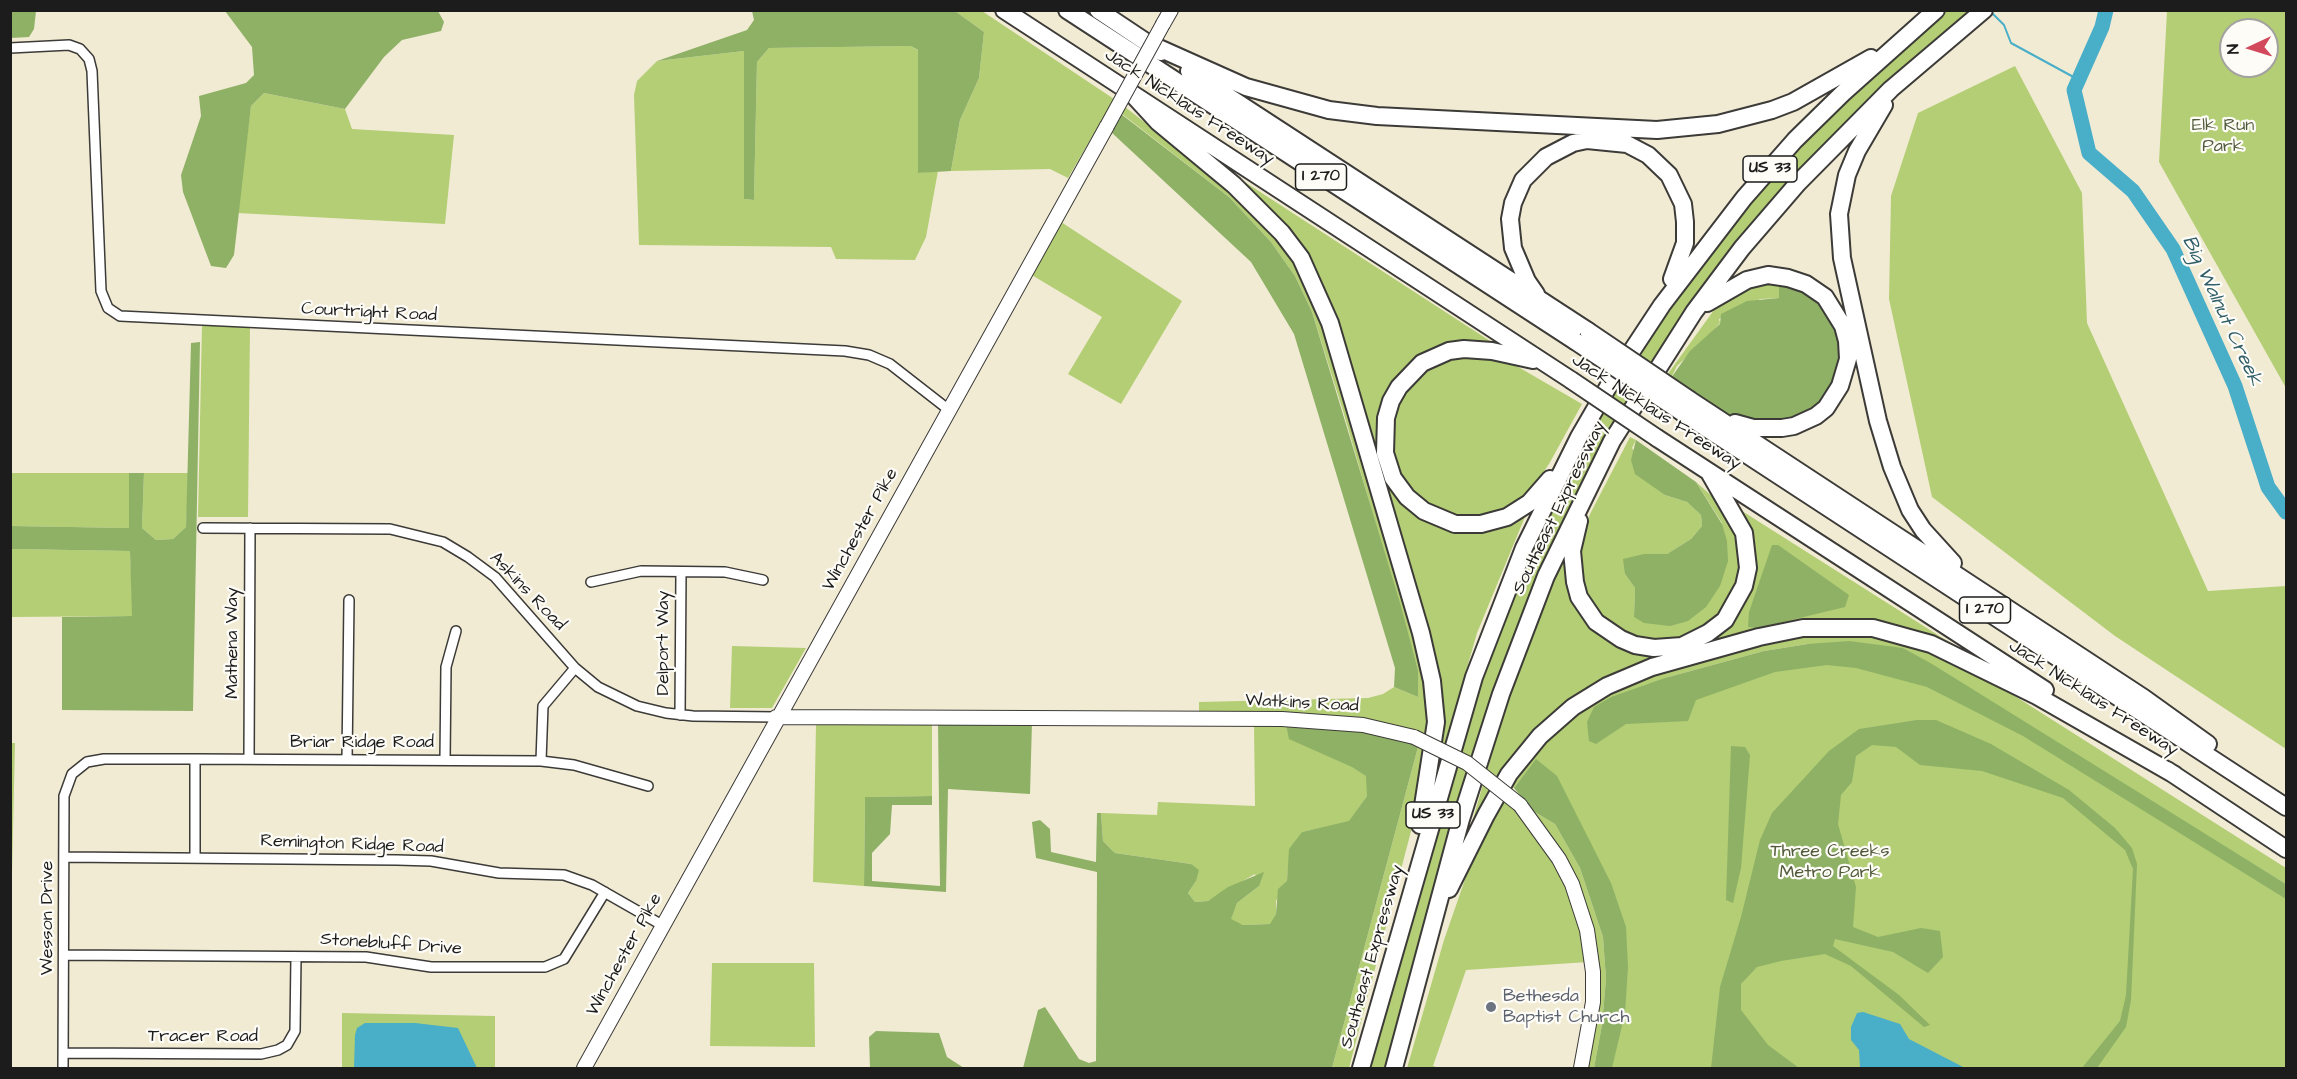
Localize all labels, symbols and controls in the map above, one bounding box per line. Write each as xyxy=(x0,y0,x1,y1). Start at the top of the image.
north arrow xyxy=(2219,18,2279,78)
text: N xyxy=(2222,43,2244,55)
street label: Jack Nicklaus Freeway xyxy=(1100,45,1278,171)
park label: Elk Run Park xyxy=(2192,115,2254,158)
road number: US 33 xyxy=(1743,156,1797,182)
road number: I 270 xyxy=(1296,164,1346,190)
water label: Big Walnut Creek xyxy=(2176,232,2266,390)
street label: Courtright Road xyxy=(301,299,437,327)
street label: Jack Nicklaus Freeway xyxy=(1567,350,1745,476)
street label: Southeast Expressway xyxy=(1509,418,1611,598)
street label: Winchester Pike xyxy=(818,465,904,595)
street label: Askins Road xyxy=(484,548,570,636)
street label: Mathena Way xyxy=(222,587,244,699)
street label: Delport Way xyxy=(653,591,675,695)
road number: I 270 xyxy=(1960,597,2010,623)
street label: Jack Nicklaus Freeway xyxy=(2004,636,2182,762)
street label: Watkins Road xyxy=(1245,690,1359,718)
street label: Briar Ridge Road xyxy=(290,732,434,754)
road number: US 33 xyxy=(1406,802,1460,828)
street label: Remington Ridge Road xyxy=(260,831,444,859)
park label: Three Creeks Metro Park xyxy=(1771,841,1889,884)
street label: Wesson Drive xyxy=(37,861,59,975)
street label: Southeast Expressway xyxy=(1336,863,1410,1051)
street label: Winchester Pike xyxy=(582,890,668,1020)
street label: Stonebluff Drive xyxy=(320,929,462,961)
place label: Bethesda Baptist Church xyxy=(1503,986,1630,1028)
marker: Bethesda Baptist Church xyxy=(1484,1000,1498,1014)
street label: Tracer Road xyxy=(148,1026,258,1048)

